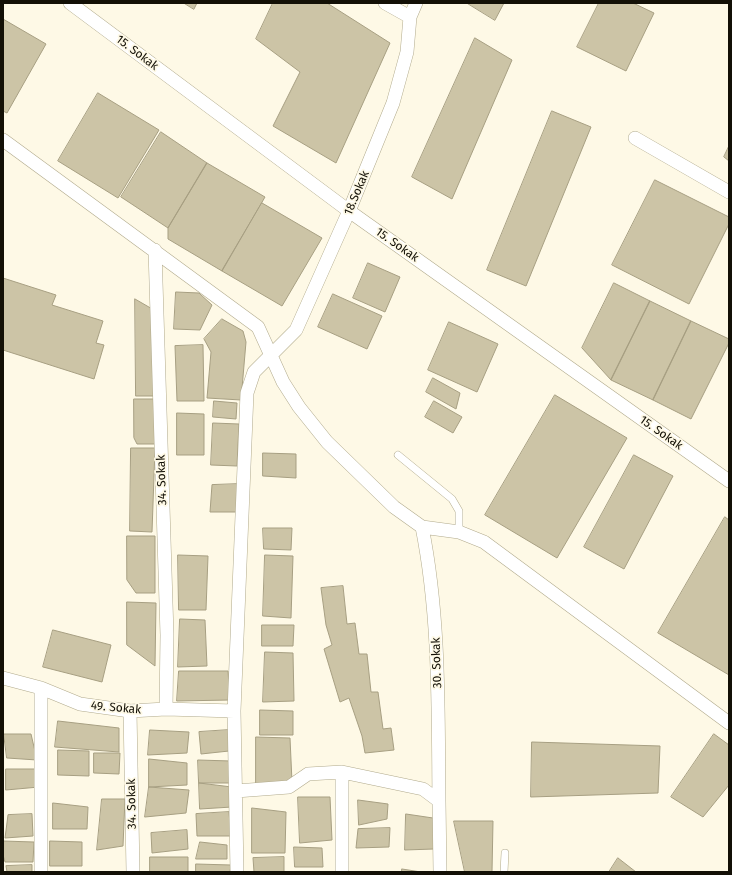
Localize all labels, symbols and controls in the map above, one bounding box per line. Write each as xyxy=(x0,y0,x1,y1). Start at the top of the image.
street label: 15. Sokak xyxy=(113,32,161,74)
street label: 18.Sokak xyxy=(341,169,373,217)
street label: 15. Sokak xyxy=(373,225,421,265)
street label: 15. Sokak xyxy=(637,413,685,453)
street label: 34. Sokak xyxy=(154,454,170,506)
street label: 30. Sokak xyxy=(429,637,445,689)
street label: 49. Sokak xyxy=(90,699,142,717)
street label: 34. Sokak xyxy=(124,779,140,829)

